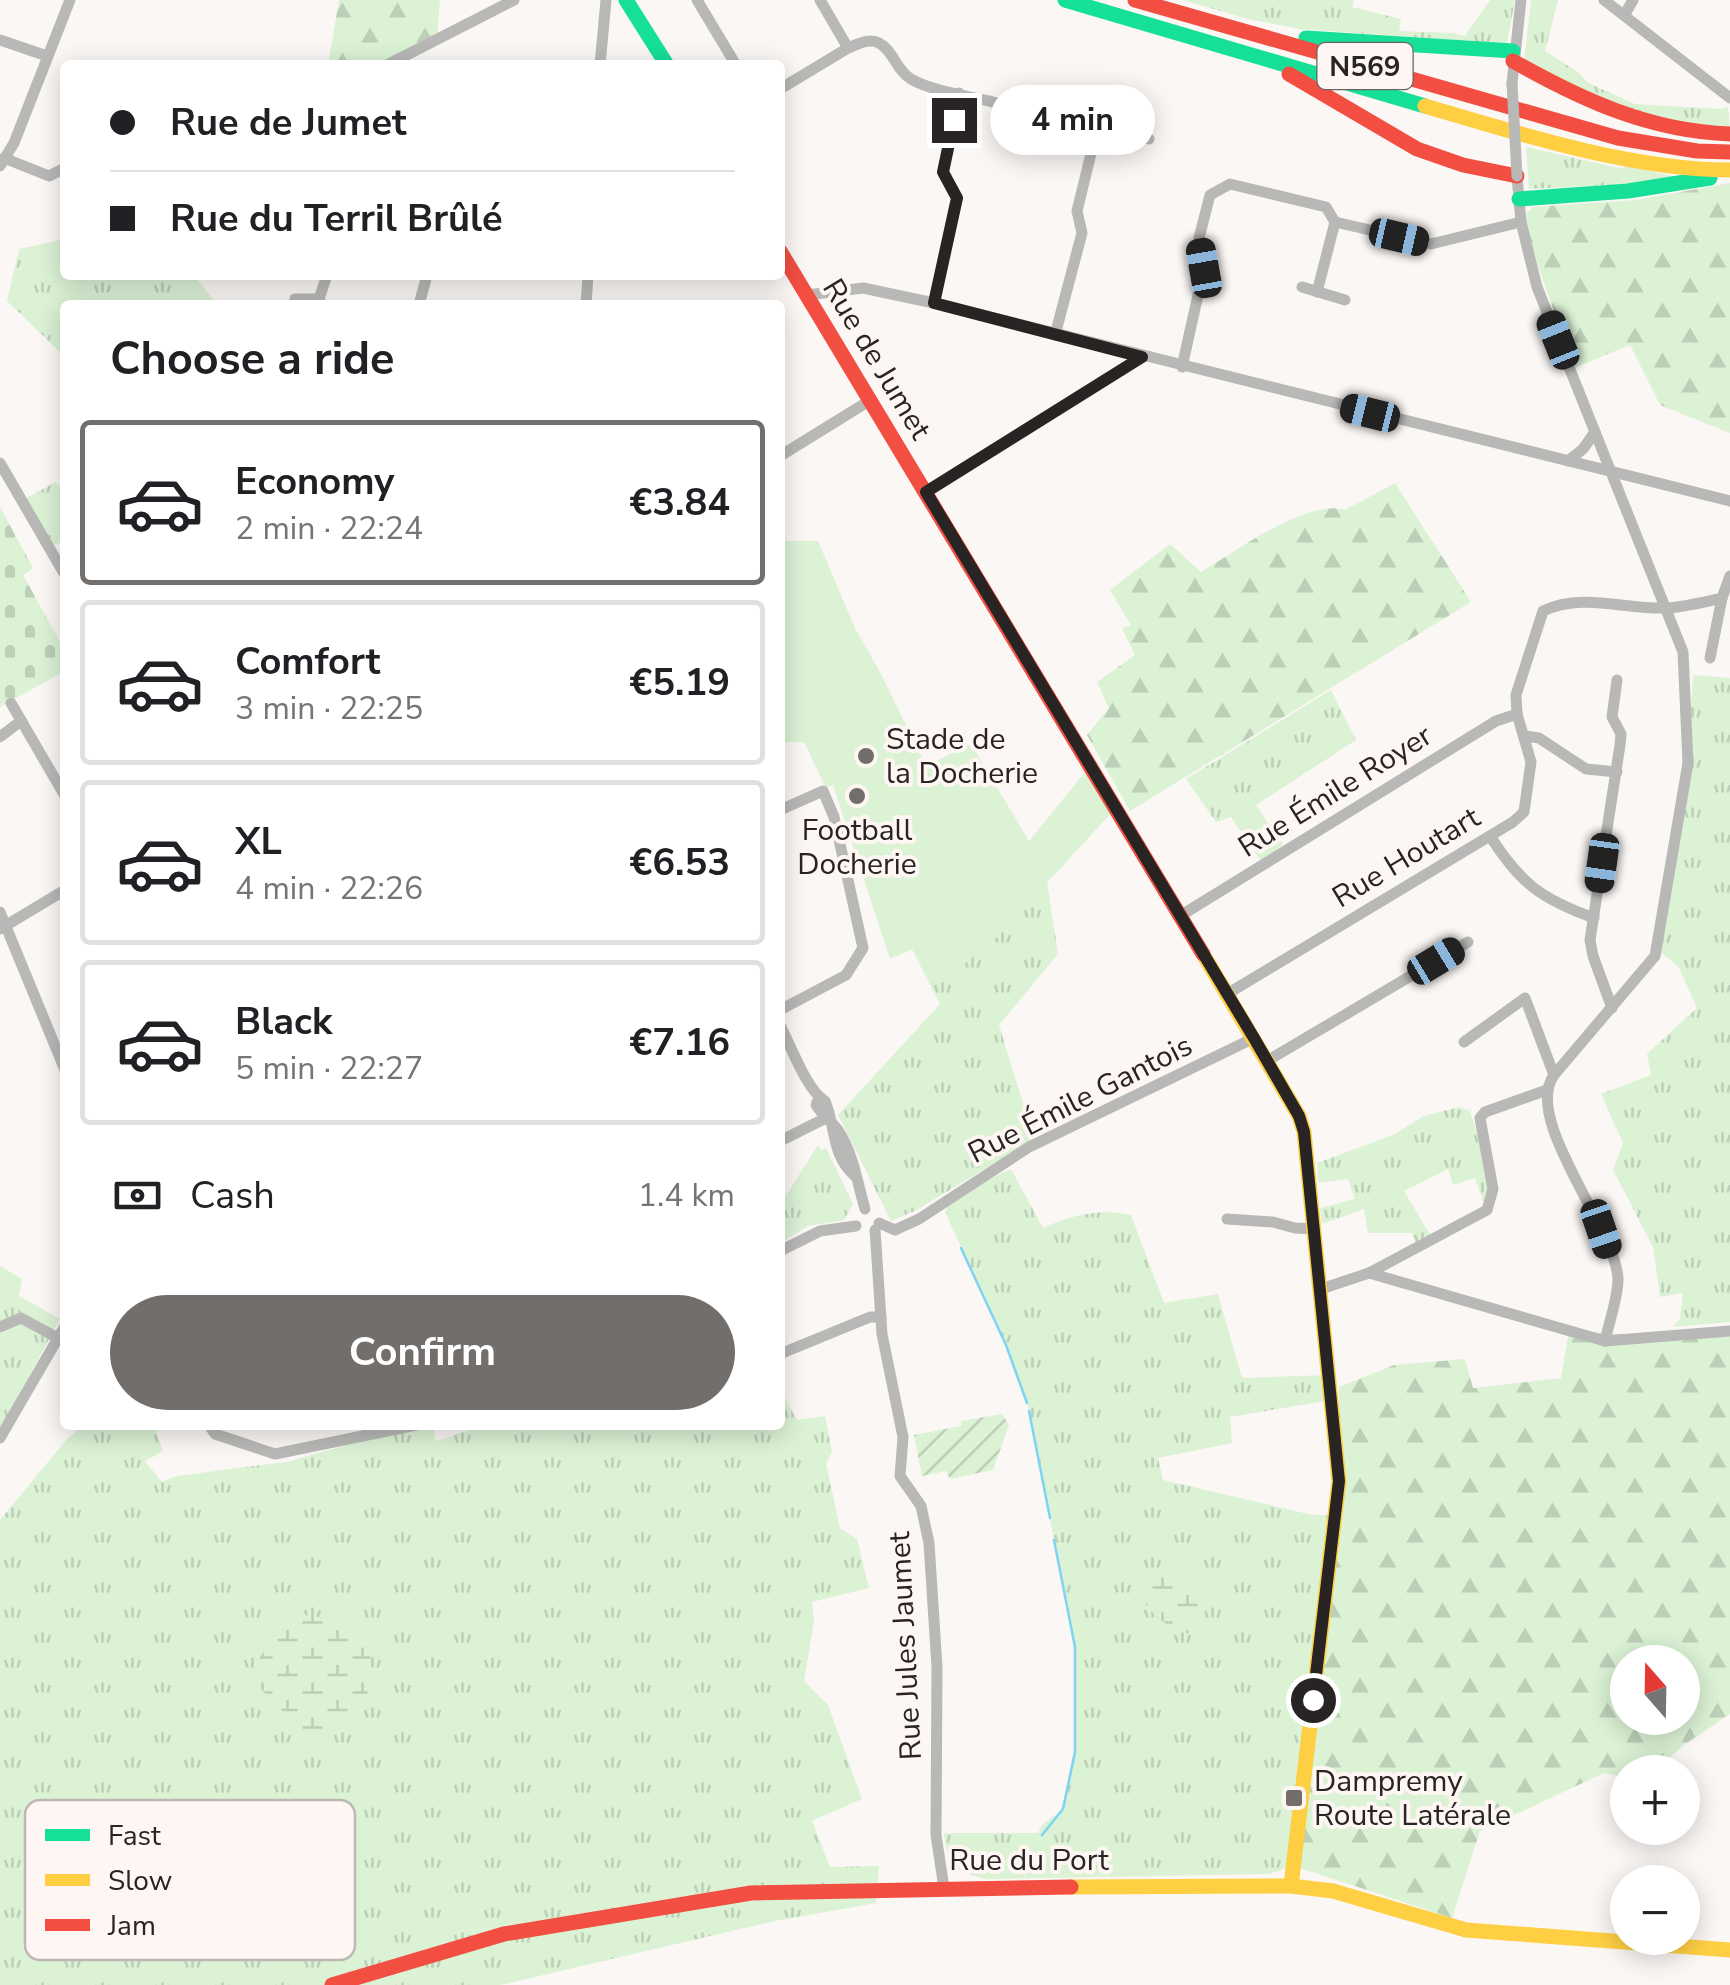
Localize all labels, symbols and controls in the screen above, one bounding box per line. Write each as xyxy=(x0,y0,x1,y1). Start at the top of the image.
road number: N569 xyxy=(1318,43,1412,89)
callout: 4 min xyxy=(989,85,1154,155)
text: Rue de Jumet xyxy=(170,97,407,148)
route end xyxy=(932,98,977,143)
text: 4 min xyxy=(1031,98,1114,141)
text: Rue du Terril Brûlé xyxy=(170,193,503,244)
car xyxy=(1366,216,1432,258)
car xyxy=(1184,236,1224,300)
street label: Rue de Jumet xyxy=(813,271,941,448)
car xyxy=(1533,307,1583,373)
text: Choose a ride xyxy=(110,329,395,390)
car xyxy=(1337,391,1403,435)
text: Economy xyxy=(235,456,394,507)
icon: car xyxy=(115,458,205,548)
text: €3.84 xyxy=(629,477,730,528)
text: 2 min · 22:24 xyxy=(235,507,423,550)
text: Comfort xyxy=(235,636,380,687)
icon: car xyxy=(115,638,205,728)
text: €5.19 xyxy=(629,657,730,708)
text: 3 min · 22:25 xyxy=(235,687,423,730)
street label: Rue Émile Royer xyxy=(1231,715,1440,867)
place label: Stade de la Docherie xyxy=(886,719,1038,794)
marker: Stade de la Docherie xyxy=(855,745,877,767)
marker: Football Docherie xyxy=(846,785,868,807)
street label: Rue Houtart xyxy=(1325,797,1488,918)
place label: Football Docherie xyxy=(797,810,917,885)
text: XL xyxy=(235,816,282,867)
icon: car xyxy=(115,818,205,908)
car xyxy=(1583,831,1621,895)
text: €6.53 xyxy=(629,837,730,888)
text: 4 min · 22:26 xyxy=(235,867,423,910)
car xyxy=(1403,933,1469,989)
text: Black xyxy=(235,996,332,1047)
icon: car xyxy=(115,998,205,1088)
text: €7.16 xyxy=(629,1017,730,1068)
street label: Rue Émile Gantois xyxy=(961,1025,1199,1174)
text: 5 min · 22:27 xyxy=(235,1047,423,1090)
icon: cash xyxy=(110,1168,165,1223)
text: Cash xyxy=(190,1170,275,1221)
text: 1.4 km xyxy=(638,1174,735,1217)
car xyxy=(1577,1196,1625,1262)
button: Confirm xyxy=(110,1295,735,1410)
street label: Rue Jules Jaumet xyxy=(879,1530,932,1761)
north arrow xyxy=(1610,1645,1700,1735)
map controls xyxy=(1610,1645,1700,1955)
route start xyxy=(1291,1678,1336,1723)
button: + xyxy=(1610,1755,1700,1845)
place label: Dampremy Route Latérale xyxy=(1314,1761,1511,1836)
marker: Dampremy Route Latérale xyxy=(1283,1787,1305,1809)
legend xyxy=(25,1800,355,1960)
text: Fast xyxy=(108,1817,161,1855)
street label: Rue du Port xyxy=(949,1840,1109,1881)
text: Slow xyxy=(108,1862,172,1900)
button: − xyxy=(1610,1865,1700,1955)
text: Jam xyxy=(107,1907,156,1945)

